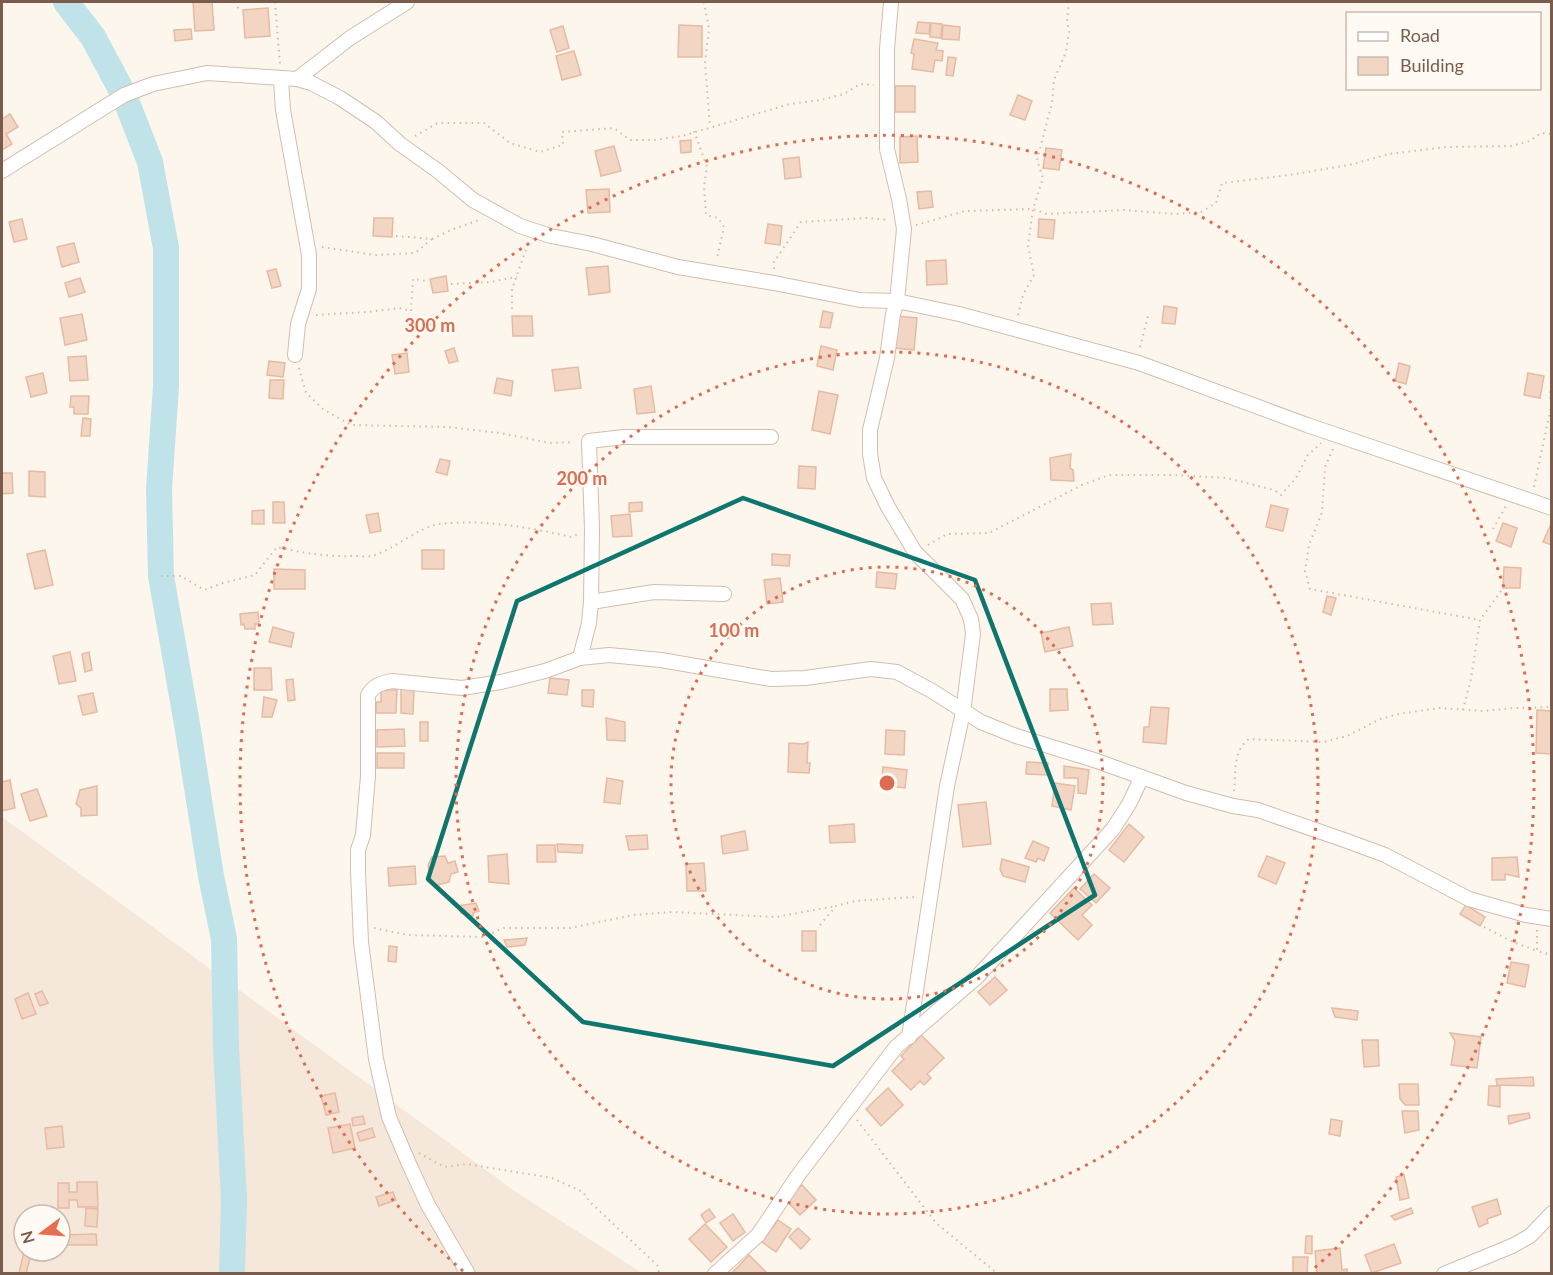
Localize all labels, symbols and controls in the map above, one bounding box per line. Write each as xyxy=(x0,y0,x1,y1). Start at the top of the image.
legend xyxy=(1346,12,1541,90)
text: Road xyxy=(1400,24,1440,46)
text: Building xyxy=(1400,54,1464,76)
text: 300 m xyxy=(405,314,455,336)
text: 200 m xyxy=(557,467,607,489)
text: 100 m xyxy=(709,619,759,641)
centre of rings xyxy=(877,773,897,793)
north arrow xyxy=(12,1203,72,1263)
text: N xyxy=(16,1229,38,1246)

